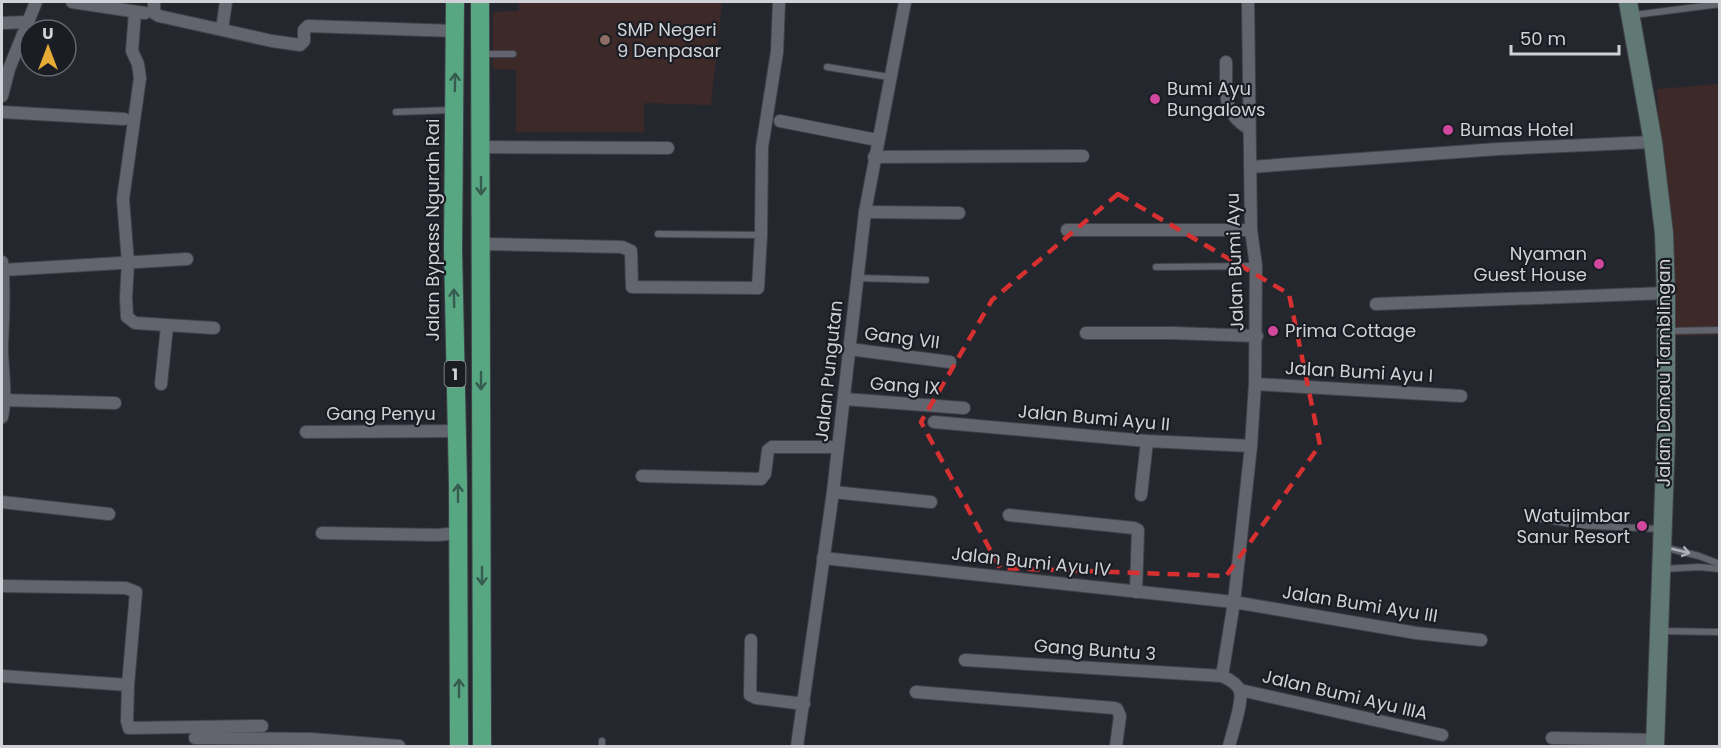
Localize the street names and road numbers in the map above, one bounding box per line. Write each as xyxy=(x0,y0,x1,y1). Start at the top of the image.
street label: Jalan Bypass Ngurah Rai xyxy=(420,119,445,341)
street label: Jalan Bumi Ayu xyxy=(1220,192,1249,332)
street label: Jalan Danau Tamblingan xyxy=(1651,259,1676,487)
street label: Jalan Pungutan xyxy=(809,299,848,443)
street label: Gang VII xyxy=(863,320,941,355)
street label: Jalan Bumi Ayu I xyxy=(1284,355,1434,388)
road number: 1 xyxy=(444,361,466,387)
street label: Gang IX xyxy=(869,371,941,400)
street label: Jalan Bumi Ayu II xyxy=(1017,398,1171,437)
street label: Gang Penyu xyxy=(326,401,436,426)
street label: Jalan Bumi Ayu IV xyxy=(950,541,1112,582)
street label: Jalan Bumi Ayu III xyxy=(1281,579,1439,628)
street label: Gang Buntu 3 xyxy=(1033,633,1157,666)
street label: Jalan Bumi Ayu IIIA xyxy=(1260,663,1430,726)

